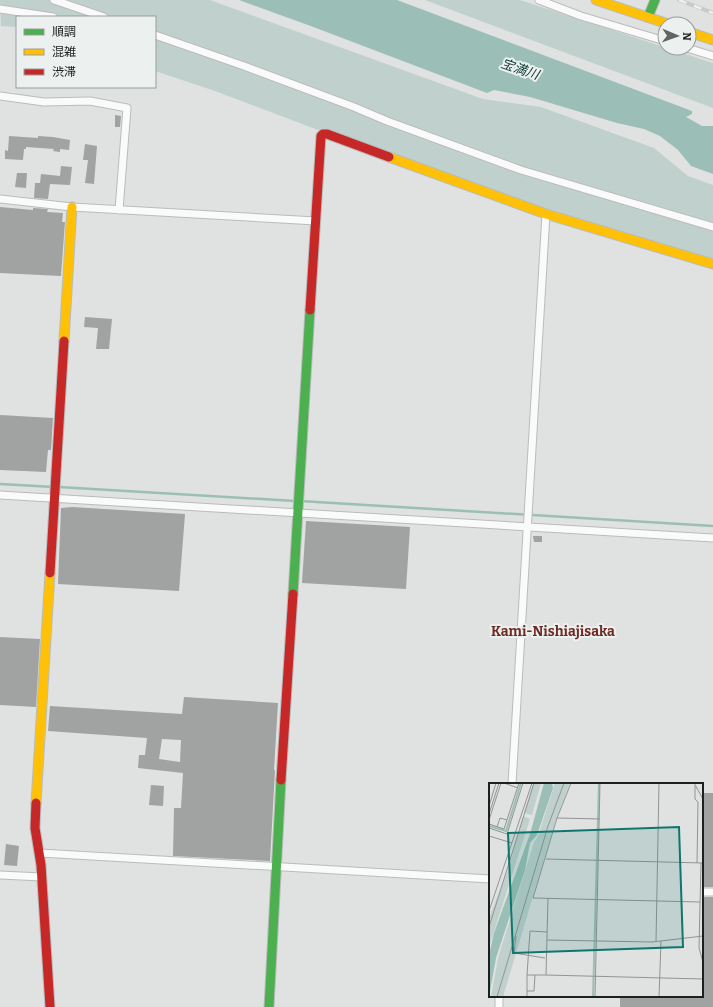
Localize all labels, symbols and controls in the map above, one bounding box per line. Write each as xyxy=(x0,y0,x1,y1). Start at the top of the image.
legend xyxy=(16,16,156,88)
north arrow xyxy=(657,16,697,56)
text: 順調 xyxy=(52,25,76,39)
text: N xyxy=(680,32,693,41)
text: 混雑 xyxy=(52,45,76,59)
water label: 宝満川 xyxy=(499,56,543,83)
text: 渋滞 xyxy=(52,65,76,79)
district label: Kami-Nishiajisaka xyxy=(491,623,615,640)
inset map xyxy=(489,783,703,997)

